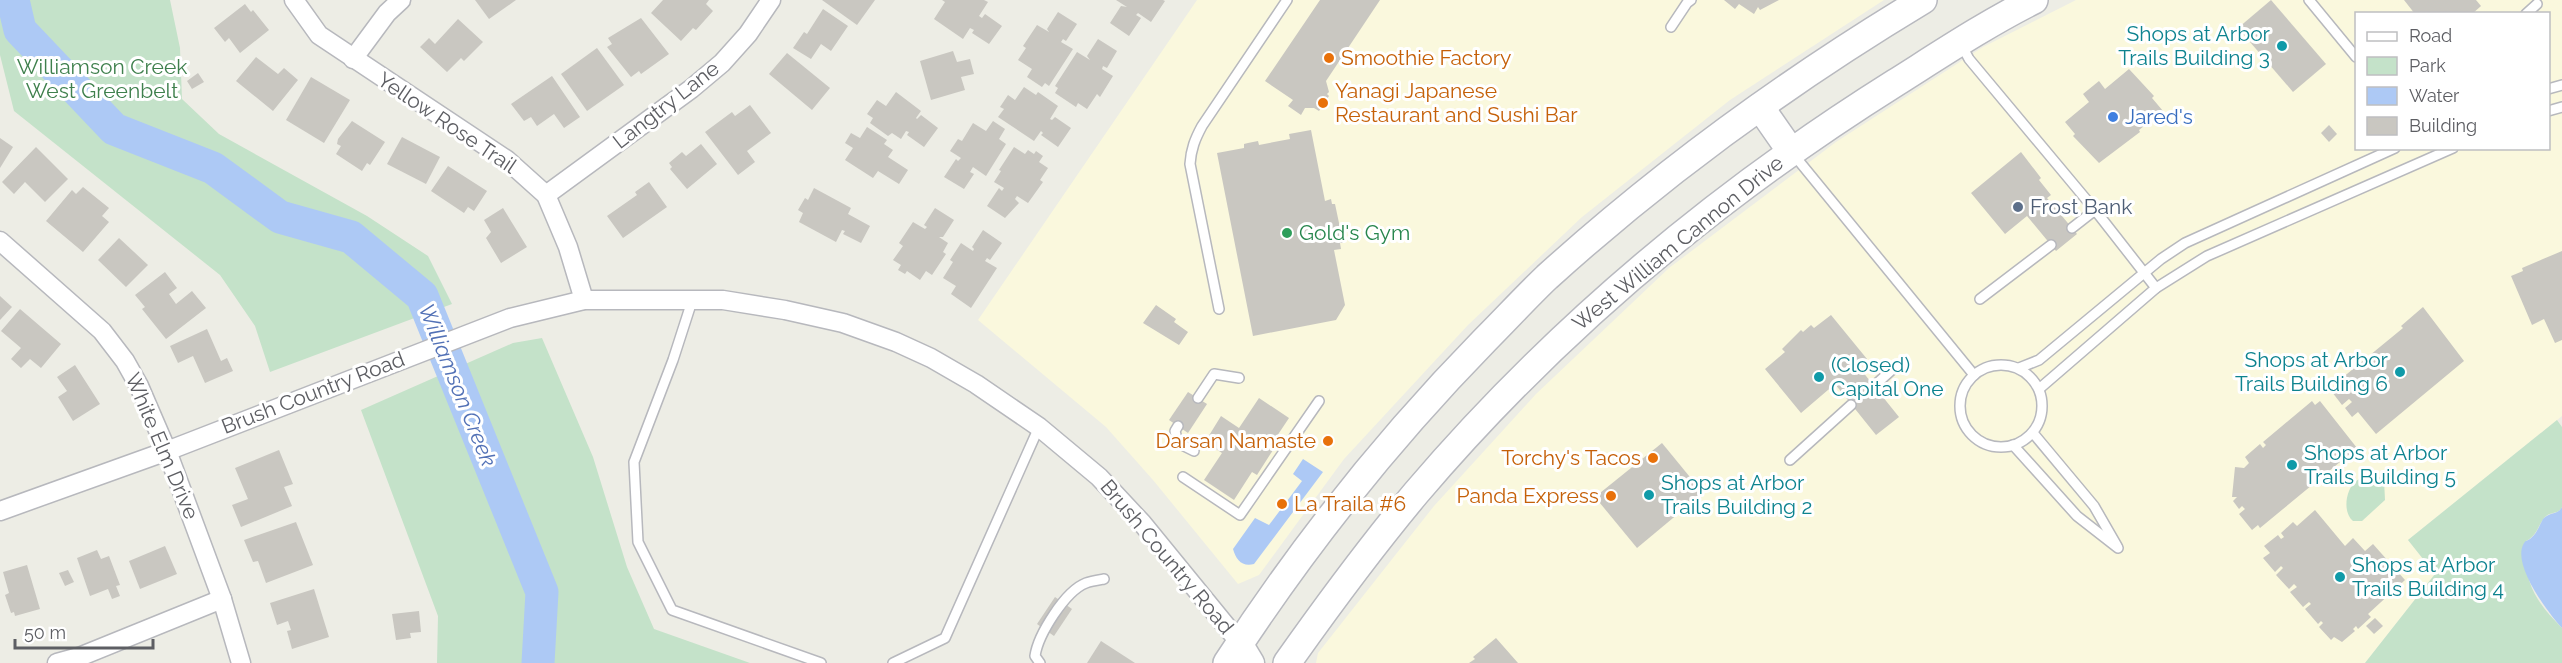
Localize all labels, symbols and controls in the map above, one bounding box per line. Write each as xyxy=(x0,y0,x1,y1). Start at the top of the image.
legend xyxy=(2355,12,2550,150)
place label: Shops at Arbor Trails Building 3 xyxy=(2118,21,2271,70)
text: Road xyxy=(2409,25,2452,46)
marker: Shops at Arbor Trails Building 3 xyxy=(2275,39,2289,53)
place label: Smoothie Factory xyxy=(1341,45,1511,70)
marker: Smoothie Factory xyxy=(1322,51,1336,65)
park label: Williamson Creek West Greenbelt xyxy=(17,54,187,103)
street label: Langtry Lane xyxy=(608,55,724,154)
text: Park xyxy=(2409,55,2446,76)
street label: Yellow Rose Trail xyxy=(373,67,522,179)
place label: Yanagi Japanese Restaurant and Sushi Bar xyxy=(1335,78,1578,127)
text: Water xyxy=(2409,85,2460,106)
marker: Yanagi Japanese Restaurant and Sushi Bar xyxy=(1316,96,1330,110)
place label: Jared's xyxy=(2125,104,2193,129)
marker: Jared's xyxy=(2106,110,2120,124)
text: Building xyxy=(2409,115,2477,136)
street label: West William Cannon Drive xyxy=(1567,150,1788,335)
place label: Frost Bank xyxy=(2030,194,2132,219)
marker: Frost Bank xyxy=(2011,200,2025,214)
place label: Gold's Gym xyxy=(1299,220,1410,245)
marker: Gold's Gym xyxy=(1280,226,1294,240)
water label: Williamson Creek xyxy=(414,300,503,470)
street label: Brush Country Road xyxy=(218,346,408,439)
place label: Shops at Arbor Trails Building 6 xyxy=(2235,347,2389,396)
place label: (Closed) Capital One xyxy=(1831,352,1944,401)
marker: Shops at Arbor Trails Building 6 xyxy=(2393,365,2407,379)
street label: White Elm Drive xyxy=(120,369,205,523)
marker: (Closed) Capital One xyxy=(1812,370,1826,384)
place label: Darsan Namaste xyxy=(1155,428,1316,453)
marker: Darsan Namaste xyxy=(1321,434,1335,448)
place label: Shops at Arbor Trails Building 5 xyxy=(2304,440,2456,489)
place label: Torchy's Tacos xyxy=(1501,445,1641,470)
marker: Torchy's Tacos xyxy=(1646,451,1660,465)
marker: Shops at Arbor Trails Building 5 xyxy=(2285,458,2299,472)
place label: Shops at Arbor Trails Building 2 xyxy=(1661,470,1812,519)
street label: Brush Country Road xyxy=(1095,474,1239,639)
place label: Panda Express xyxy=(1457,483,1599,508)
marker: Shops at Arbor Trails Building 2 xyxy=(1642,488,1656,502)
marker: Panda Express xyxy=(1604,489,1618,503)
place label: La Traila #6 xyxy=(1294,491,1406,516)
marker: La Traila #6 xyxy=(1275,497,1289,511)
place label: Shops at Arbor Trails Building 4 xyxy=(2352,552,2504,601)
marker: Shops at Arbor Trails Building 4 xyxy=(2333,570,2347,584)
scale bar xyxy=(15,612,153,650)
text: 50 m xyxy=(24,622,66,643)

